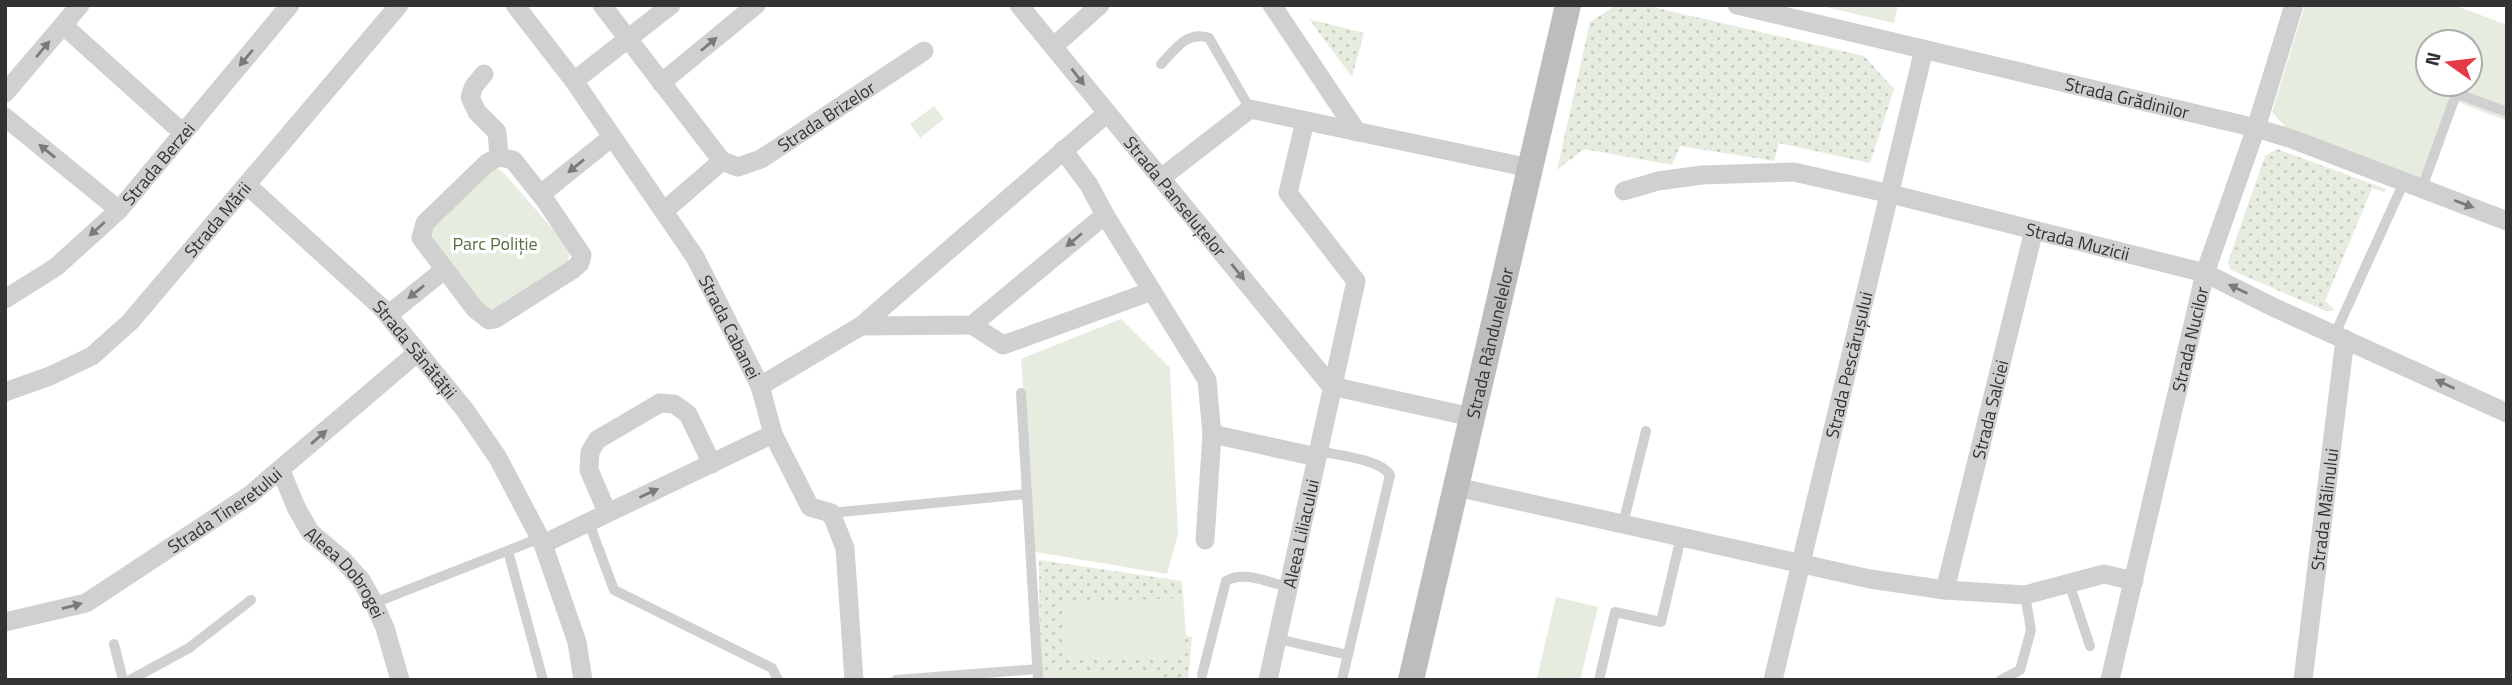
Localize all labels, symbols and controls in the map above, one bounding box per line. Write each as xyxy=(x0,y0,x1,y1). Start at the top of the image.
north arrow xyxy=(2414,28,2484,98)
one-way arrow xyxy=(700,37,717,52)
one-way arrow xyxy=(35,41,50,58)
one-way arrow xyxy=(239,49,254,66)
text: N xyxy=(2416,49,2448,69)
one-way arrow xyxy=(1071,67,1086,85)
street label: Strada Grădinilor xyxy=(2062,70,2192,125)
street label: Strada Brizelor xyxy=(772,74,880,158)
street label: Strada Berzei xyxy=(115,116,201,211)
street label: Strada Panseluțelor xyxy=(1118,130,1233,263)
one-way arrow xyxy=(39,144,56,159)
one-way arrow xyxy=(567,158,585,172)
street label: Strada Mării xyxy=(177,175,257,263)
one-way arrow xyxy=(2454,199,2475,210)
street label: Strada Muzicii xyxy=(2023,215,2133,267)
one-way arrow xyxy=(89,221,106,236)
park label: Parc Poliție xyxy=(452,230,538,257)
one-way arrow xyxy=(1065,233,1083,248)
one-way arrow xyxy=(1230,263,1245,281)
street label: Strada Rândunelelor xyxy=(1459,265,1520,421)
street label: Strada Cabanei xyxy=(693,270,768,384)
street label: Strada Nucilor xyxy=(2164,284,2215,394)
one-way arrow xyxy=(2228,284,2248,295)
one-way arrow xyxy=(408,285,426,300)
street label: Strada Pescărușului xyxy=(1818,289,1879,441)
street label: Strada Sănătății xyxy=(367,293,464,404)
street label: Strada Salciei xyxy=(1964,357,2015,462)
one-way arrow xyxy=(2435,378,2455,390)
one-way arrow xyxy=(310,429,328,445)
street label: Strada Mălinului xyxy=(2303,447,2345,572)
street label: Strada Tineretului xyxy=(162,460,287,560)
street label: Aleea Liliacului xyxy=(1275,476,1325,591)
one-way arrow xyxy=(639,487,659,499)
street label: Aleea Dobrogei xyxy=(299,520,392,622)
one-way arrow xyxy=(62,601,83,611)

